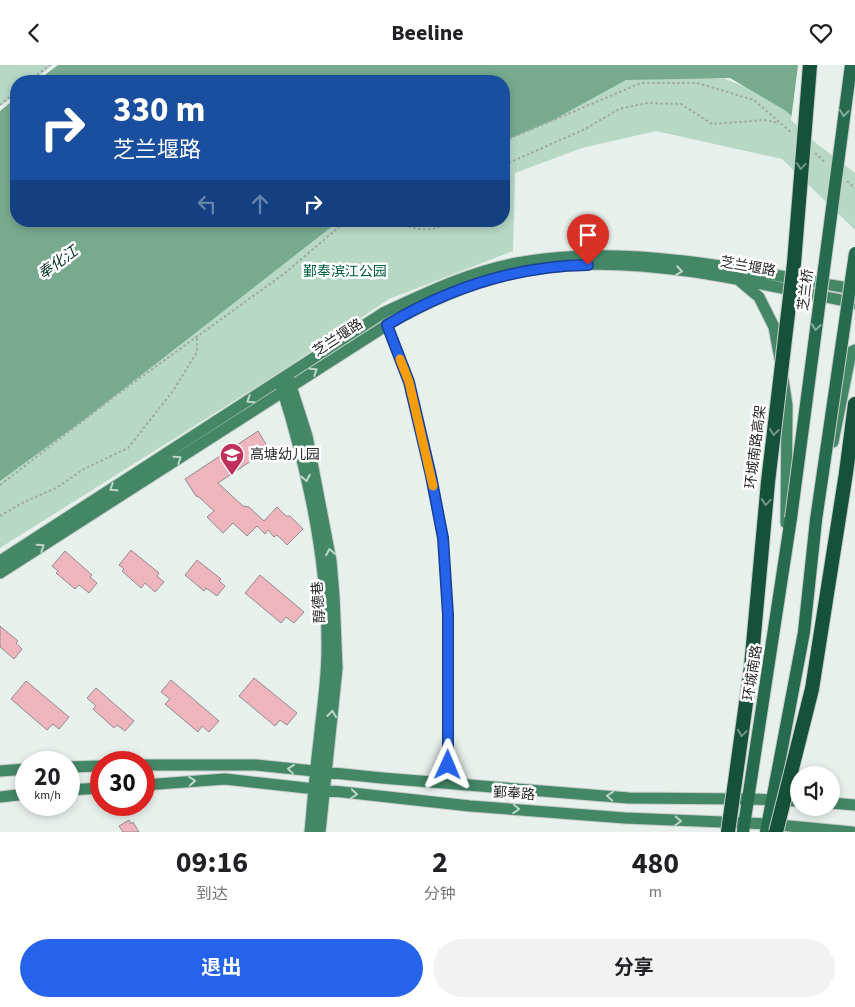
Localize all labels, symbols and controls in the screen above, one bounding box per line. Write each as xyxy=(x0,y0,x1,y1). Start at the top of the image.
text: Beeline xyxy=(391,17,464,49)
icon: back xyxy=(20,19,48,47)
icon: heart xyxy=(807,19,835,47)
text: 330 m xyxy=(113,85,205,135)
icon: right xyxy=(30,95,95,160)
one-way arrow xyxy=(839,110,850,118)
text: 芝兰堰路 xyxy=(113,134,201,166)
one-way arrow xyxy=(796,162,807,170)
icon: left xyxy=(193,190,221,218)
icon: ahead xyxy=(246,190,274,218)
icon: right xyxy=(299,190,327,218)
pin xyxy=(567,214,609,265)
icon: arrive xyxy=(574,221,602,249)
water label: 奉化江 xyxy=(34,240,84,285)
street label: 芝兰堰路 xyxy=(719,252,777,282)
park label: 鄞奉滨江公园 xyxy=(303,262,387,282)
one-way arrow xyxy=(675,265,683,276)
street label: 芝兰桥 xyxy=(794,268,818,312)
street label: 芝兰堰路 xyxy=(309,314,367,362)
one-way arrow xyxy=(812,322,822,331)
one-way arrow xyxy=(309,368,318,377)
one-way arrow xyxy=(246,393,255,403)
street label: 环城南路高架 xyxy=(741,404,771,490)
one-way arrow xyxy=(769,428,780,436)
school or university icon: 高塘幼儿园 xyxy=(219,442,245,476)
place label: 高塘幼儿园 xyxy=(250,445,320,465)
one-way arrow xyxy=(172,456,181,465)
one-way arrow xyxy=(300,474,311,483)
one-way arrow xyxy=(110,482,119,491)
one-way arrow xyxy=(761,498,772,506)
one-way arrow xyxy=(35,544,45,553)
one-way arrow xyxy=(325,548,335,556)
street label: 醇德巷 xyxy=(308,580,330,624)
street label: 环城南路 xyxy=(739,644,767,702)
one-way arrow xyxy=(326,710,337,718)
one-way arrow xyxy=(737,729,747,737)
position arrow xyxy=(421,738,473,790)
speed limit sign: 30 xyxy=(90,751,155,816)
text: 20 xyxy=(34,759,61,795)
one-way arrow xyxy=(287,764,295,775)
map controls xyxy=(790,766,840,816)
button: sound xyxy=(790,766,840,816)
one-way arrow xyxy=(189,776,197,787)
street label: 鄞奉路 xyxy=(492,783,536,805)
text: km/h xyxy=(34,787,61,804)
one-way arrow xyxy=(350,788,358,799)
one-way arrow xyxy=(606,791,614,802)
one-way arrow xyxy=(512,804,520,815)
one-way arrow xyxy=(674,815,682,826)
text: 09:16 xyxy=(176,841,248,884)
text: 2 xyxy=(432,841,448,884)
text: 480 xyxy=(632,842,679,885)
text: m xyxy=(649,881,662,903)
text: 到达 xyxy=(196,883,228,905)
text: 分钟 xyxy=(424,883,456,905)
button: 退出 xyxy=(20,939,423,997)
button: 分享 xyxy=(433,939,835,997)

